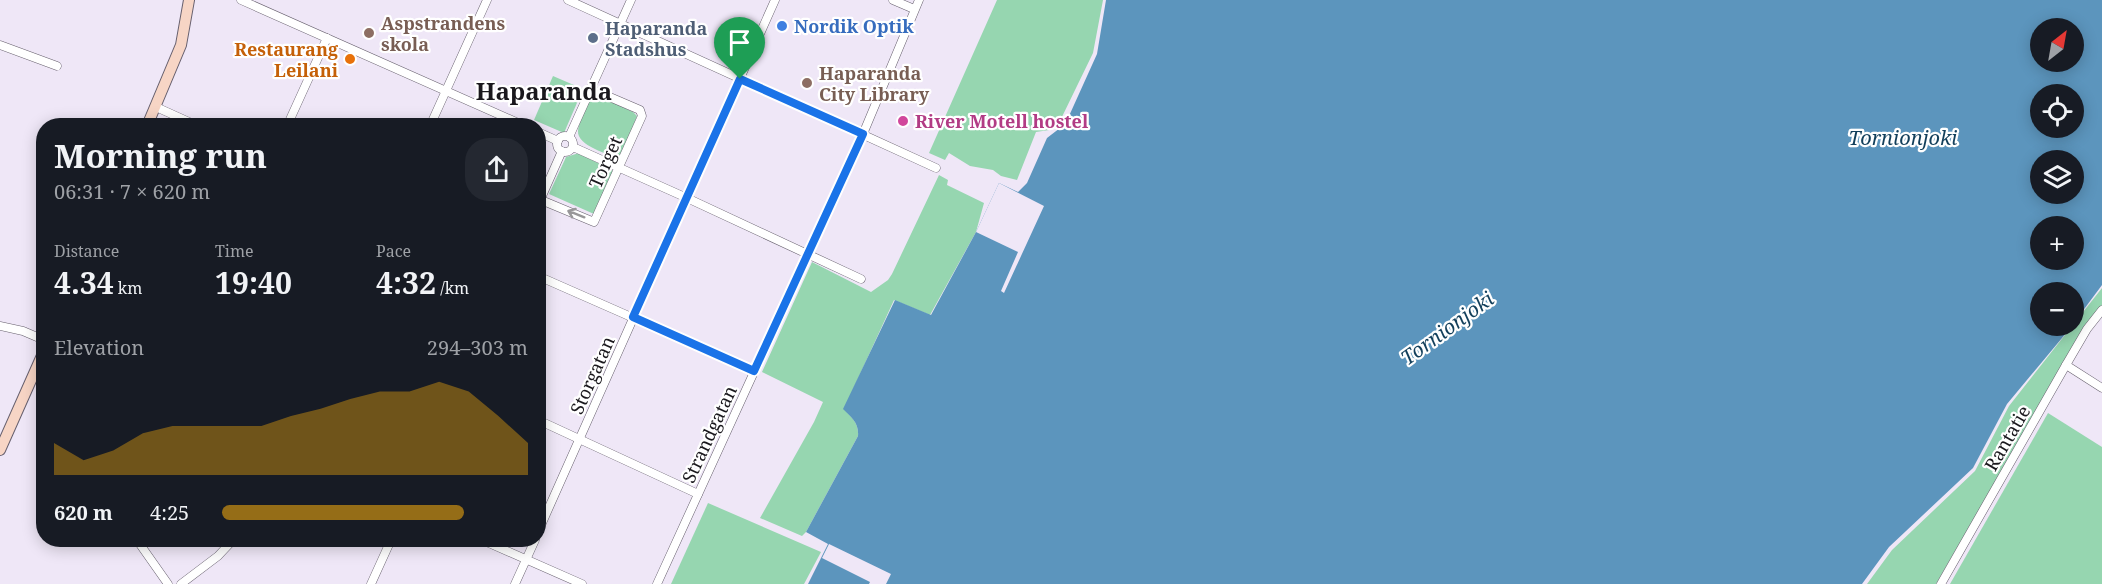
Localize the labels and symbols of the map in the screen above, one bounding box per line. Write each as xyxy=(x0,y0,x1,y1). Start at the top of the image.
place label: Aspstrandens skola xyxy=(381,11,506,56)
place label: Nordik Optik xyxy=(794,14,914,38)
place label: Haparanda Stadshus xyxy=(605,16,707,61)
pin xyxy=(714,17,765,79)
north arrow xyxy=(2030,18,2084,72)
marker: Nordik Optik xyxy=(775,19,789,33)
marker: Aspstrandens skola xyxy=(362,26,376,40)
marker: Haparanda Stadshus xyxy=(586,31,600,45)
place label: Restaurang Leilani xyxy=(234,37,339,82)
marker: Restaurang Leilani xyxy=(343,52,357,66)
place label: Haparanda City Library xyxy=(819,61,930,106)
district label: Haparanda xyxy=(476,74,612,107)
marker: Haparanda City Library xyxy=(800,76,814,90)
place label: River Motell hostel xyxy=(915,109,1089,133)
marker: River Motell hostel xyxy=(896,114,910,128)
water label: Tornionjoki xyxy=(1849,124,1957,151)
street label: Torget xyxy=(583,132,627,192)
one-way arrow xyxy=(567,208,585,219)
water label: Tornionjoki xyxy=(1395,285,1499,371)
street label: Storgatan xyxy=(564,332,620,418)
street label: Strandgatan xyxy=(676,381,742,487)
street label: Rantatie xyxy=(1979,401,2035,475)

